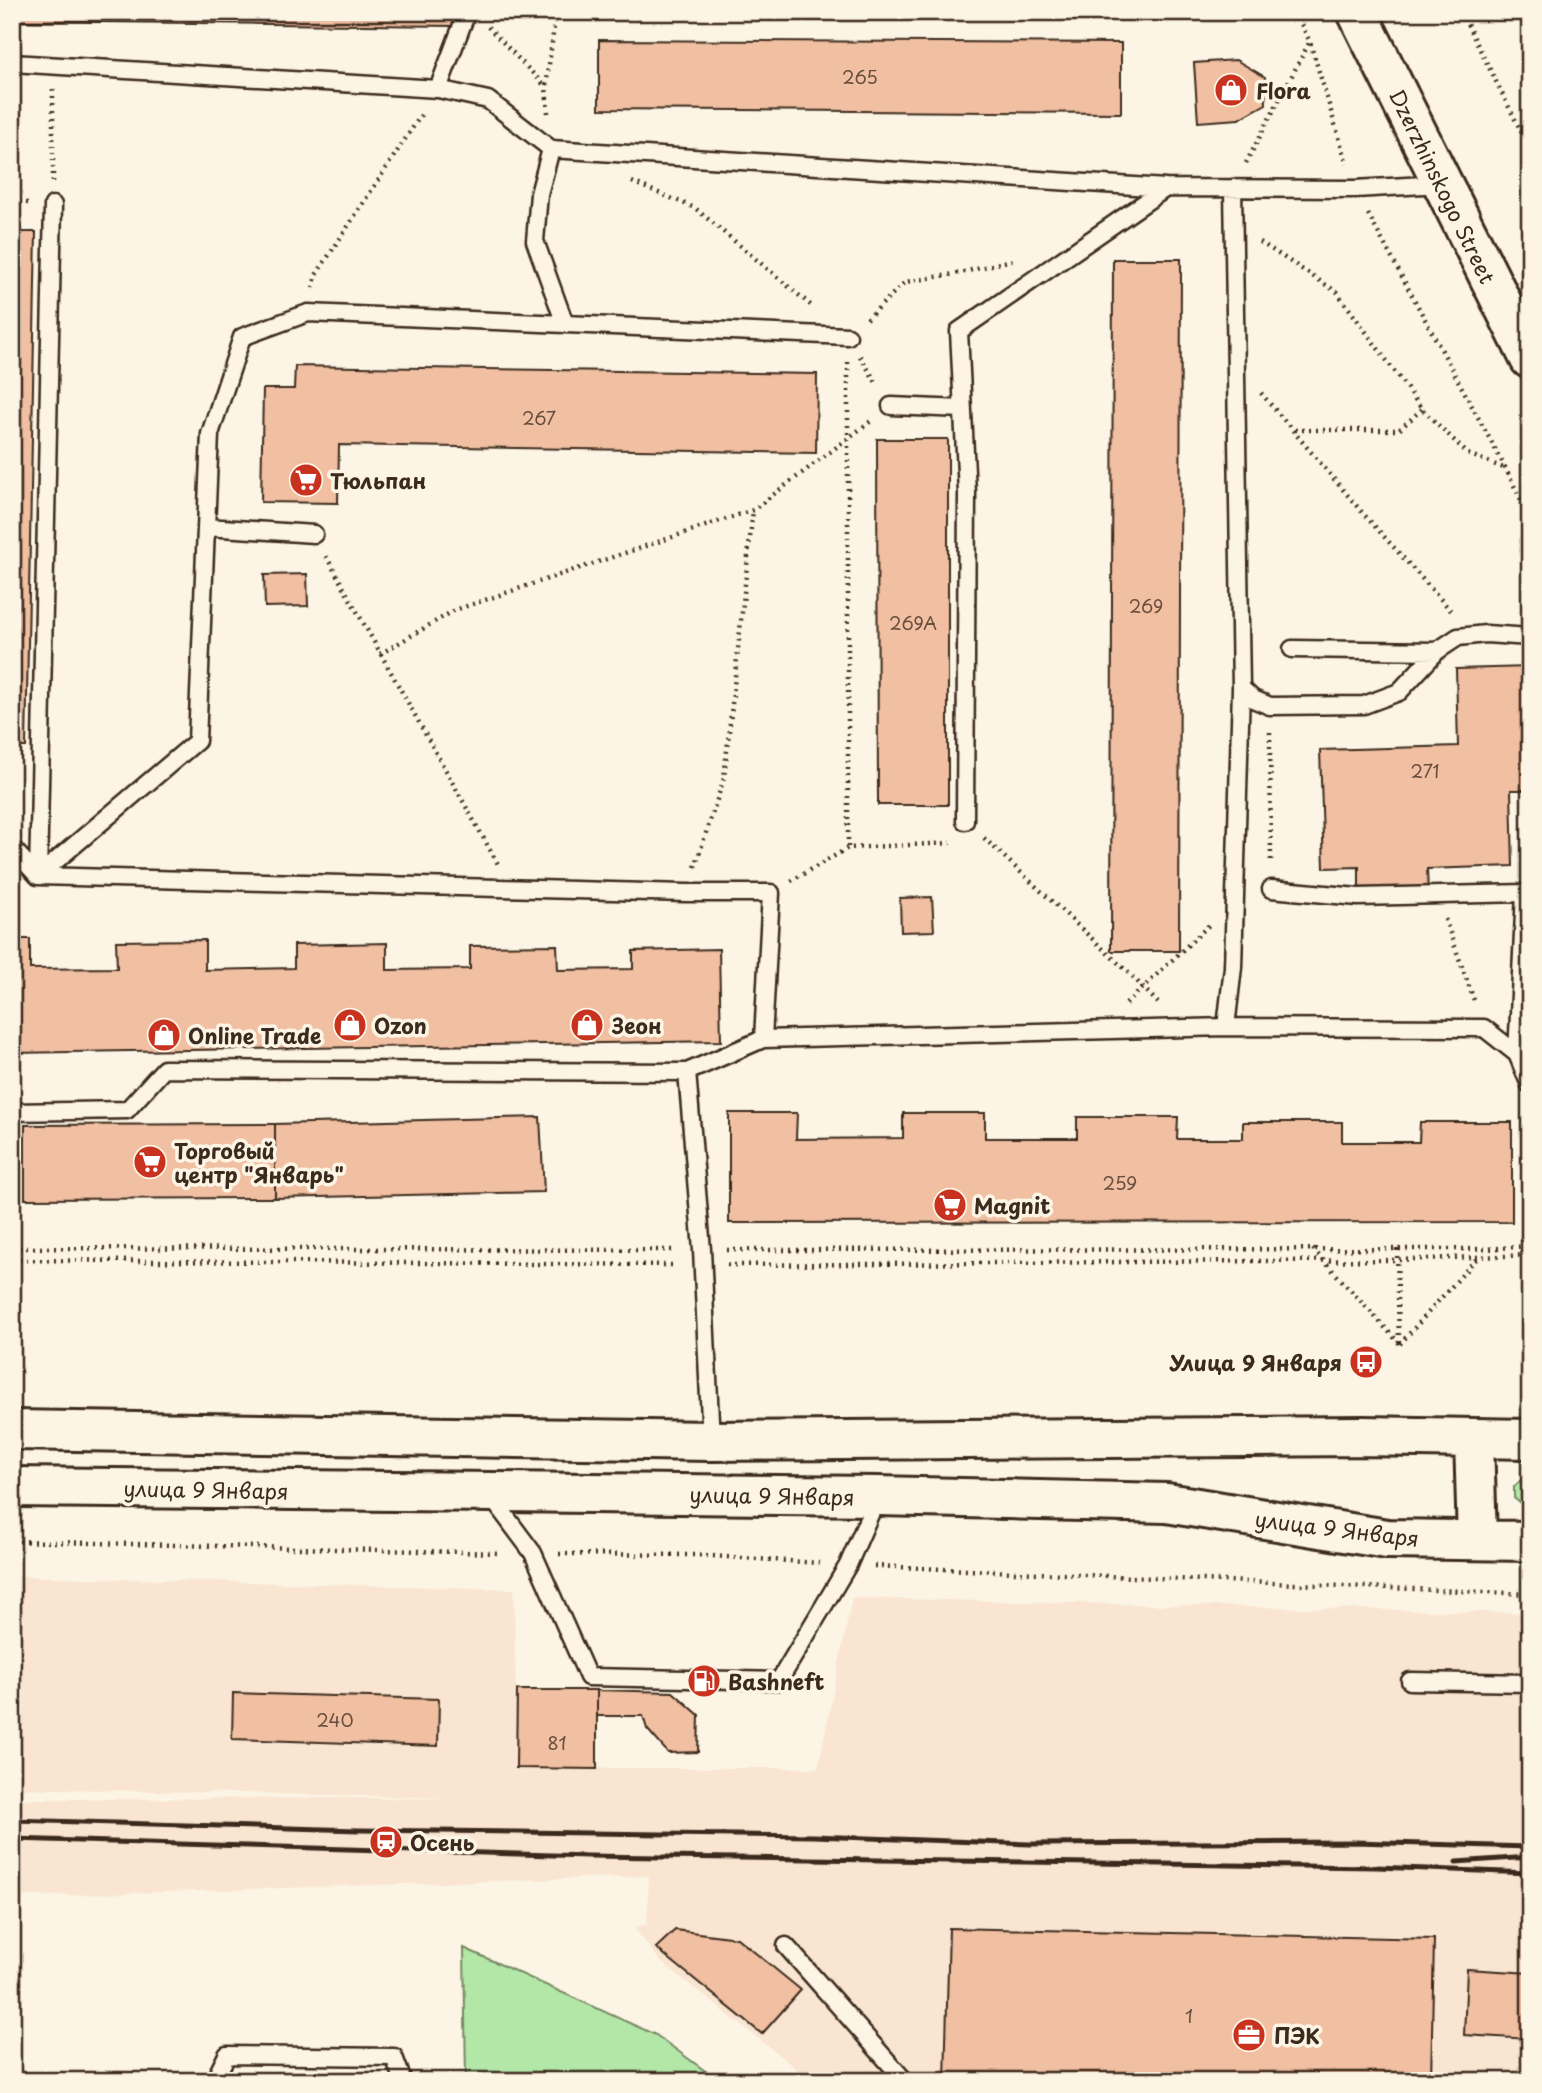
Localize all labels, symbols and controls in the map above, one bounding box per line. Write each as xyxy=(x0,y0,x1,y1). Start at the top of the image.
house number: 265 xyxy=(842,63,878,90)
shop icon: Flora xyxy=(1212,71,1250,109)
place label: Flora xyxy=(1256,74,1311,106)
street label: Dzerzhinskogo Street xyxy=(1382,83,1504,289)
house number: 267 xyxy=(522,404,556,431)
supermarket icon: Тюльпан xyxy=(287,461,325,499)
place label: Тюльпан xyxy=(330,464,426,496)
house number: 269 xyxy=(1129,592,1163,619)
house number: 269А xyxy=(889,609,937,636)
house number: 271 xyxy=(1410,757,1440,784)
shop icon: Ozon xyxy=(331,1006,369,1044)
shop icon: Зеон xyxy=(568,1006,606,1044)
place label: Ozon xyxy=(374,1009,427,1041)
place label: Зеон xyxy=(611,1009,662,1041)
shop icon: Online Trade xyxy=(145,1016,183,1054)
place label: Online Trade xyxy=(188,1019,321,1051)
place label: Торговый центр "Январь" xyxy=(174,1134,344,1190)
supermarket icon: Торговый центр "Январь" xyxy=(131,1143,169,1181)
house number: 259 xyxy=(1103,1169,1137,1196)
supermarket icon: Magnit xyxy=(931,1186,969,1224)
place label: Magnit xyxy=(974,1189,1050,1221)
bus stop icon: Улица 9 Января xyxy=(1347,1343,1385,1381)
place label: Улица 9 Января xyxy=(1169,1346,1342,1378)
street label: улица 9 Января xyxy=(123,1472,289,1506)
street label: улица 9 Января xyxy=(689,1478,855,1512)
street label: улица 9 Января xyxy=(1253,1502,1421,1554)
fuel station icon: Bashneft xyxy=(685,1662,723,1700)
place label: Bashneft xyxy=(728,1665,824,1697)
house number: 240 xyxy=(316,1706,354,1733)
house number: 81 xyxy=(547,1729,567,1756)
station icon: Осень xyxy=(367,1823,405,1861)
place label: Осень xyxy=(410,1826,474,1858)
house number: 1 xyxy=(1185,2002,1193,2029)
office icon: ПЭК xyxy=(1230,2016,1268,2054)
place label: ПЭК xyxy=(1274,2019,1320,2051)

